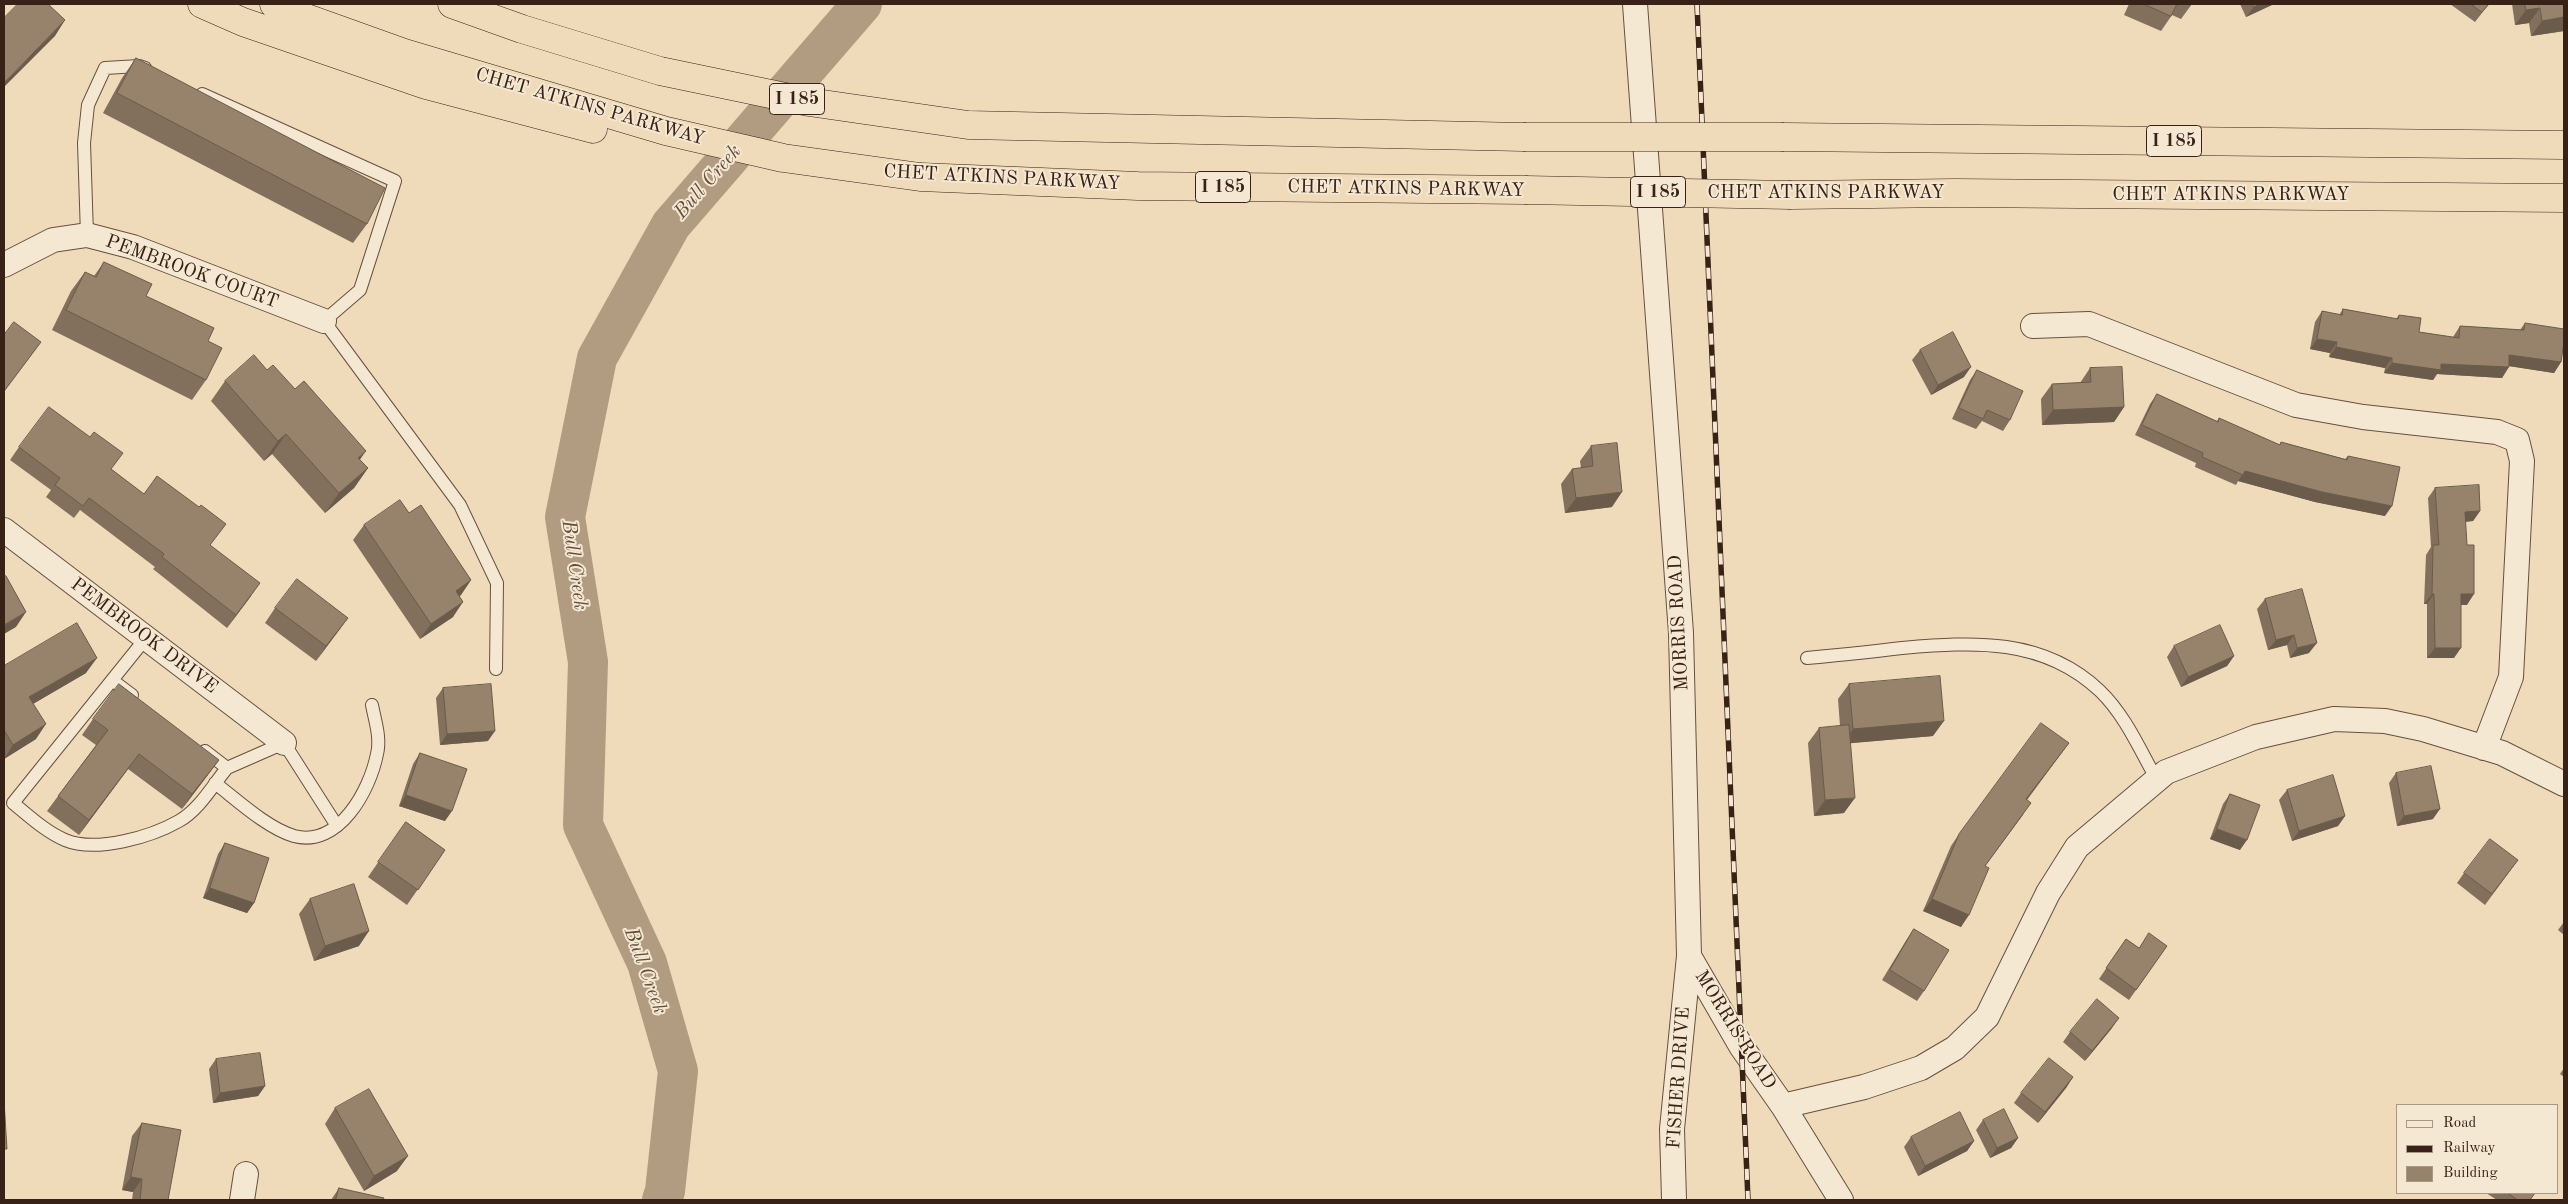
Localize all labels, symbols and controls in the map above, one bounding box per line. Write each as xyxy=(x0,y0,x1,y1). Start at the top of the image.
street label: CHET ATKINS PARKWAY xyxy=(473,63,707,151)
road number: I 185 xyxy=(770,84,824,115)
road number: I 185 xyxy=(2146,125,2202,156)
water label: Bull Creek xyxy=(669,140,747,224)
street label: CHET ATKINS PARKWAY xyxy=(883,160,1121,196)
road number: I 185 xyxy=(1196,172,1250,202)
street label: CHET ATKINS PARKWAY xyxy=(1287,176,1525,202)
road number: I 185 xyxy=(1630,176,1686,208)
street label: CHET ATKINS PARKWAY xyxy=(1707,182,1945,204)
street label: CHET ATKINS PARKWAY xyxy=(2112,184,2350,206)
street label: PEMBROOK COURT xyxy=(102,230,282,314)
water label: Bull Creek xyxy=(556,518,592,612)
street label: MORRIS ROAD xyxy=(1664,554,1694,692)
street label: PEMBROOK DRIVE xyxy=(66,573,222,699)
water label: Bull Creek xyxy=(618,924,672,1018)
street label: MORRIS ROAD xyxy=(1689,966,1781,1094)
street label: FISHER DRIVE xyxy=(1663,1006,1695,1150)
legend xyxy=(2396,1104,2558,1194)
text: Road xyxy=(2443,1116,2476,1131)
text: Railway xyxy=(2443,1141,2496,1156)
text: Building xyxy=(2443,1166,2498,1181)

